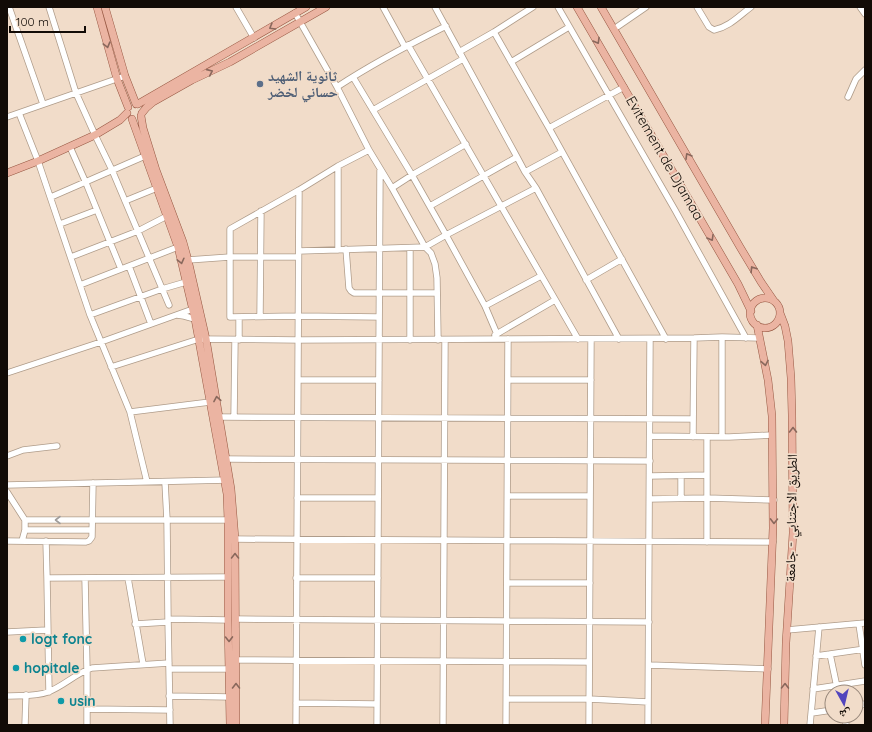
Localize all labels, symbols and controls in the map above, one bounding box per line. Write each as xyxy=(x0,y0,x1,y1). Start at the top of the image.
scale bar xyxy=(10,8,85,34)
text: 100 m xyxy=(16,14,49,29)
one-way arrow xyxy=(269,22,276,29)
one-way arrow xyxy=(592,37,599,44)
one-way arrow xyxy=(103,41,111,48)
place label: ثانوية الشهيد حساني لخضر xyxy=(267,67,338,103)
one-way arrow xyxy=(207,68,214,76)
marker: ثانوية الشهيد حساني لخضر xyxy=(255,79,265,89)
street label: Evitement de Djamaa xyxy=(622,93,708,223)
one-way arrow xyxy=(685,153,692,160)
one-way arrow xyxy=(706,234,713,241)
one-way arrow xyxy=(177,258,185,264)
one-way arrow xyxy=(750,266,758,273)
one-way arrow xyxy=(761,360,769,366)
one-way arrow xyxy=(213,396,221,402)
one-way arrow xyxy=(788,427,797,433)
street label: الطريق الاجتنابي - جامعة xyxy=(781,454,804,582)
one-way arrow xyxy=(55,516,61,524)
one-way arrow xyxy=(769,518,778,524)
one-way arrow xyxy=(231,553,239,559)
place label: logt fonc xyxy=(31,630,92,648)
marker: logt fonc xyxy=(18,634,28,644)
one-way arrow xyxy=(225,636,233,642)
place label: hopitale xyxy=(24,659,79,677)
marker: hopitale xyxy=(11,663,21,673)
one-way arrow xyxy=(232,683,240,689)
one-way arrow xyxy=(781,683,790,689)
north arrow xyxy=(824,684,864,724)
place label: usin xyxy=(69,692,96,710)
marker: usin xyxy=(56,696,66,706)
text: ش xyxy=(838,705,852,722)

